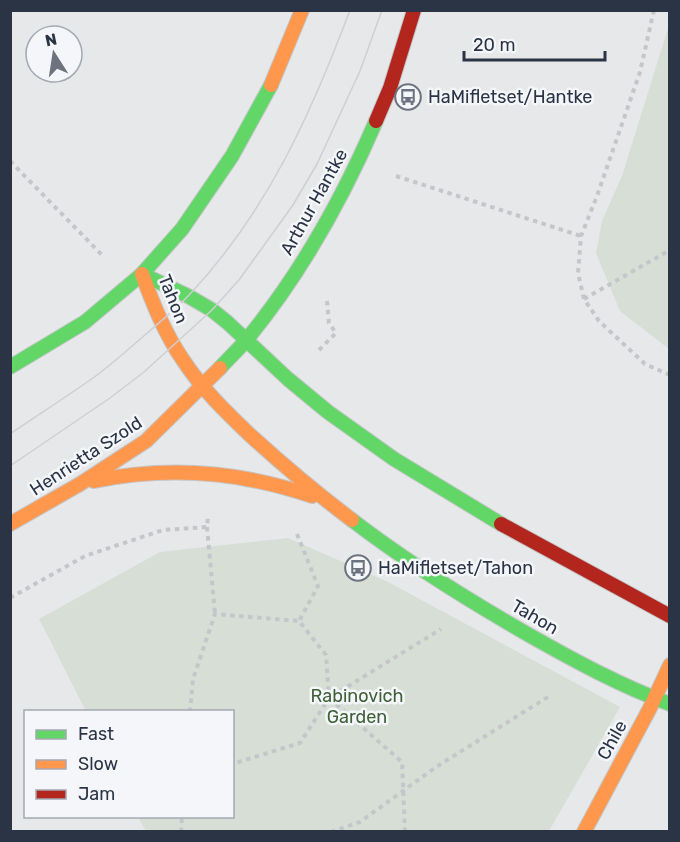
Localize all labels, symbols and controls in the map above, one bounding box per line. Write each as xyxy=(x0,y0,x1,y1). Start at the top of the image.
north arrow xyxy=(24,24,84,84)
scale bar xyxy=(464,24,605,62)
text: N xyxy=(43,29,59,50)
text: 20 m xyxy=(473,34,515,56)
bus stop icon: HaMifletset/Hantke xyxy=(393,82,423,112)
place label: HaMifletset/Hantke xyxy=(428,86,592,108)
street label: Arthur Hantke xyxy=(276,145,352,259)
street label: Tahon xyxy=(153,271,193,327)
street label: Henrietta Szold xyxy=(26,412,146,500)
bus stop icon: HaMifletset/Tahon xyxy=(343,553,373,583)
place label: HaMifletset/Tahon xyxy=(378,557,533,579)
street label: Tahon xyxy=(507,595,563,639)
park label: Rabinovich Garden xyxy=(311,685,403,728)
legend xyxy=(24,710,234,818)
street label: Chile xyxy=(592,716,632,764)
text: Fast xyxy=(78,723,114,745)
text: Slow xyxy=(78,753,118,775)
text: Jam xyxy=(78,783,115,805)

